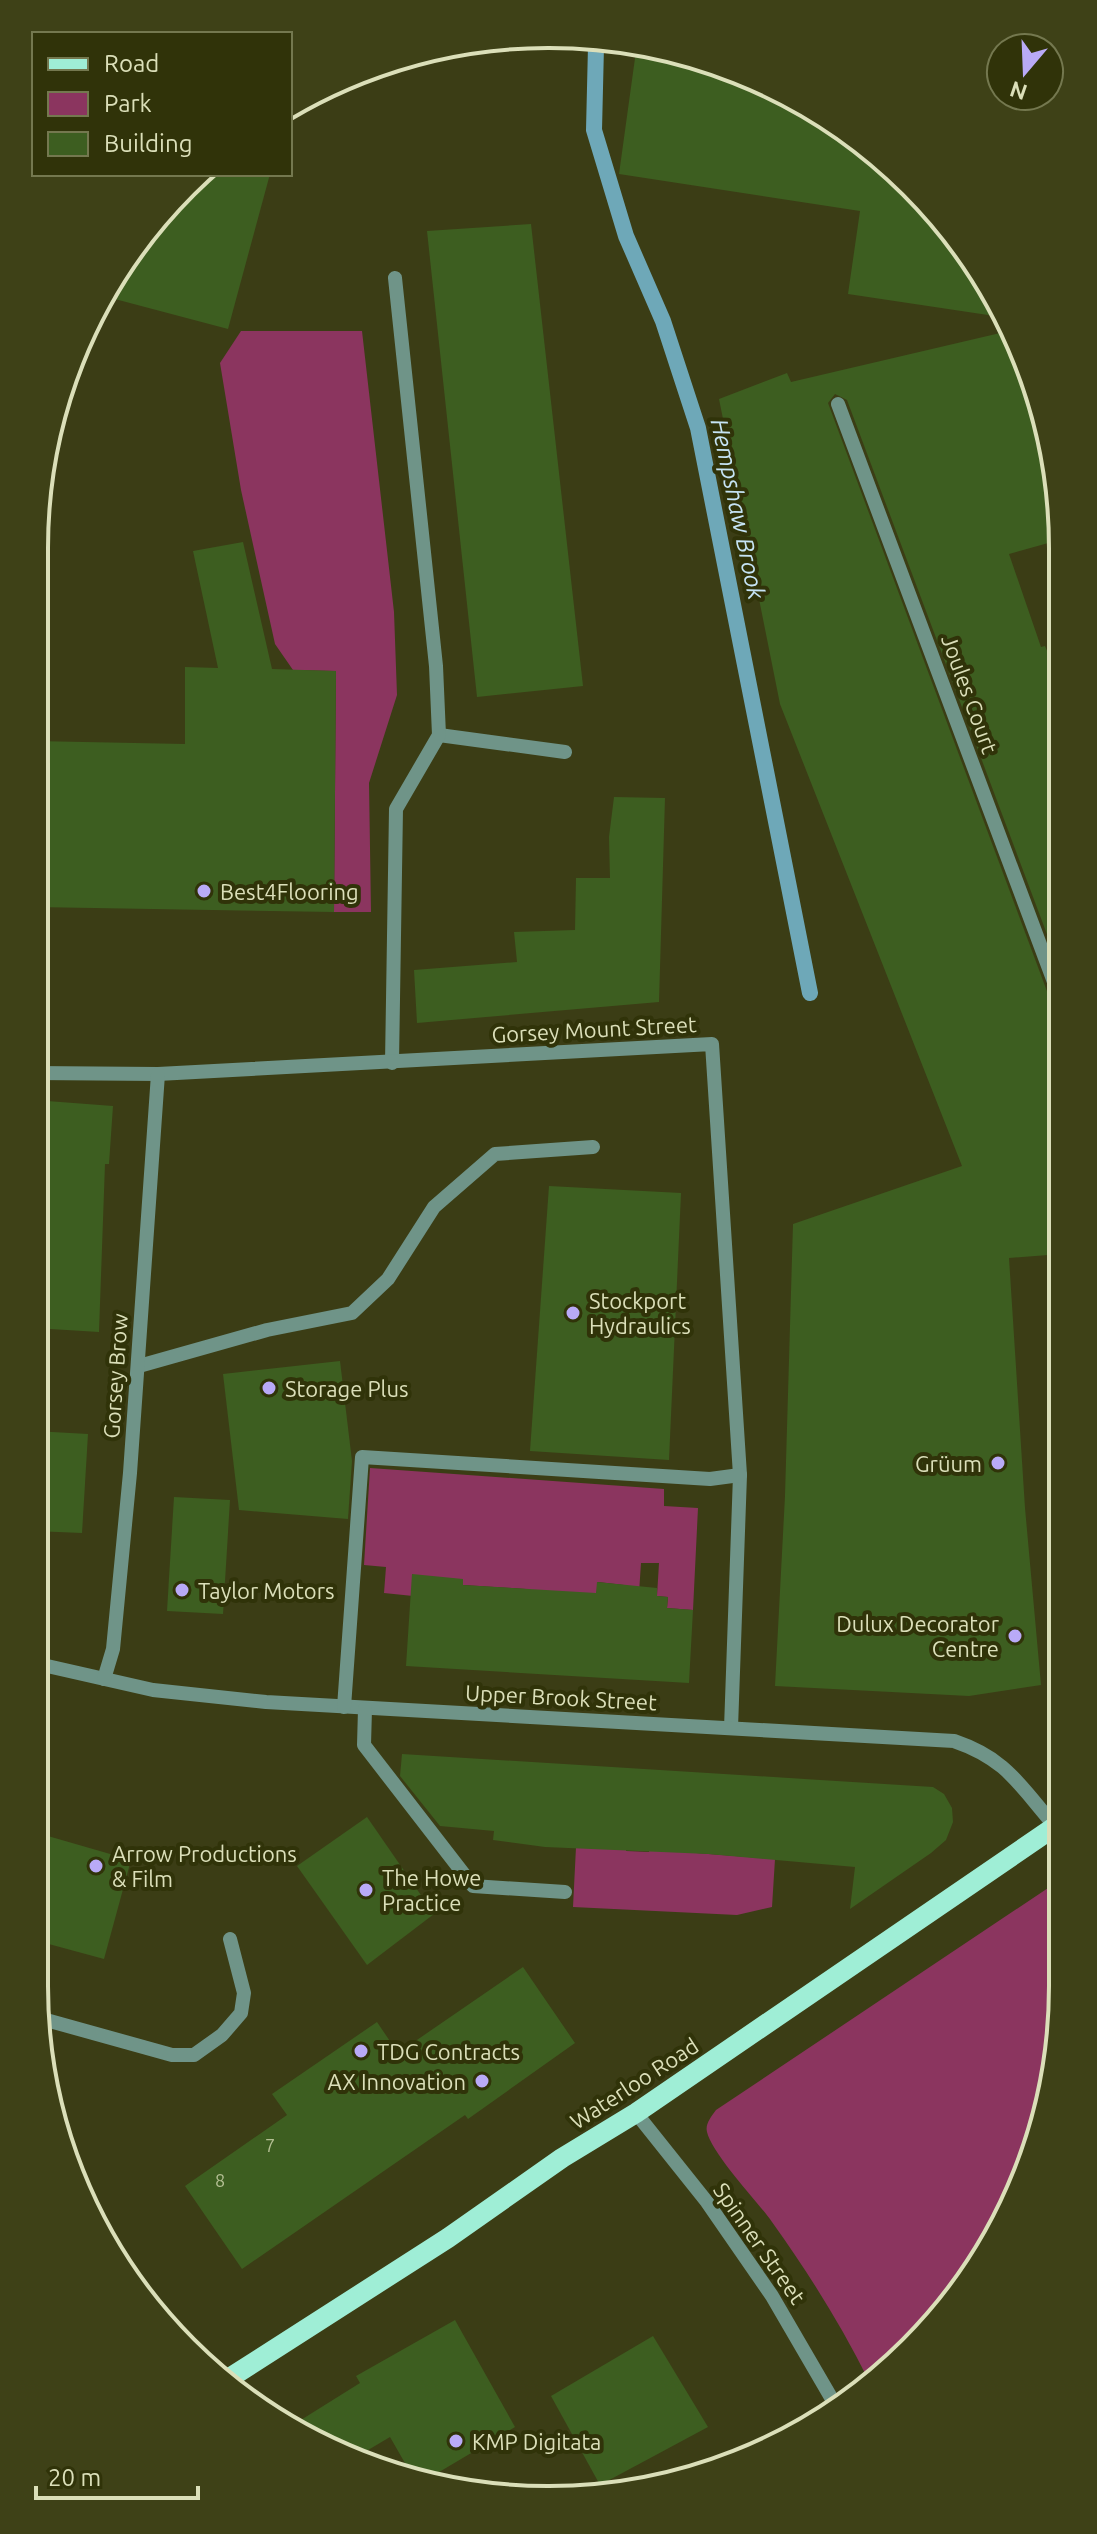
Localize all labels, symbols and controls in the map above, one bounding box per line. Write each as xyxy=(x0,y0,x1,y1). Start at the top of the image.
legend xyxy=(32,32,292,176)
north arrow xyxy=(985,32,1065,112)
text: Road xyxy=(104,50,159,77)
text: N xyxy=(1006,77,1030,106)
text: Park xyxy=(104,90,152,117)
text: Building xyxy=(104,130,192,157)
water label: Hempshaw Brook xyxy=(706,416,770,602)
street label: Joules Court xyxy=(937,631,1003,757)
place label: Best4Flooring xyxy=(220,879,359,904)
marker: Best4Flooring xyxy=(195,882,213,900)
street label: Gorsey Mount Street xyxy=(491,1011,698,1047)
place label: Stockport Hydraulics xyxy=(589,1288,691,1338)
marker: Stockport Hydraulics xyxy=(564,1304,582,1322)
street label: Gorsey Brow xyxy=(98,1313,132,1439)
place label: Storage Plus xyxy=(285,1376,409,1401)
marker: Storage Plus xyxy=(260,1379,278,1397)
place label: Grüum xyxy=(915,1451,982,1476)
marker: Grüum xyxy=(989,1454,1007,1472)
place label: Taylor Motors xyxy=(198,1578,335,1603)
marker: Taylor Motors xyxy=(173,1581,191,1599)
place label: Dulux Decorator Centre xyxy=(836,1611,1000,1661)
marker: Dulux Decorator Centre xyxy=(1006,1627,1024,1645)
street label: Upper Brook Street xyxy=(465,1679,658,1715)
place label: Arrow Productions & Film xyxy=(112,1841,297,1891)
marker: Arrow Productions & Film xyxy=(87,1857,105,1875)
place label: The Howe Practice xyxy=(382,1865,481,1915)
marker: The Howe Practice xyxy=(357,1881,375,1899)
street label: Waterloo Road xyxy=(565,2032,703,2134)
place label: TDG Contracts xyxy=(377,2039,520,2064)
marker: TDG Contracts xyxy=(352,2042,370,2060)
place label: AX Innovation xyxy=(328,2069,466,2094)
marker: AX Innovation xyxy=(473,2072,491,2090)
house number: 7 xyxy=(265,2135,275,2155)
house number: 8 xyxy=(215,2170,225,2190)
street label: Spinner Street xyxy=(709,2178,811,2309)
place label: KMP Digitata xyxy=(472,2429,601,2454)
marker: KMP Digitata xyxy=(447,2432,465,2450)
scale bar xyxy=(36,2450,198,2500)
text: 20 m xyxy=(48,2464,101,2491)

